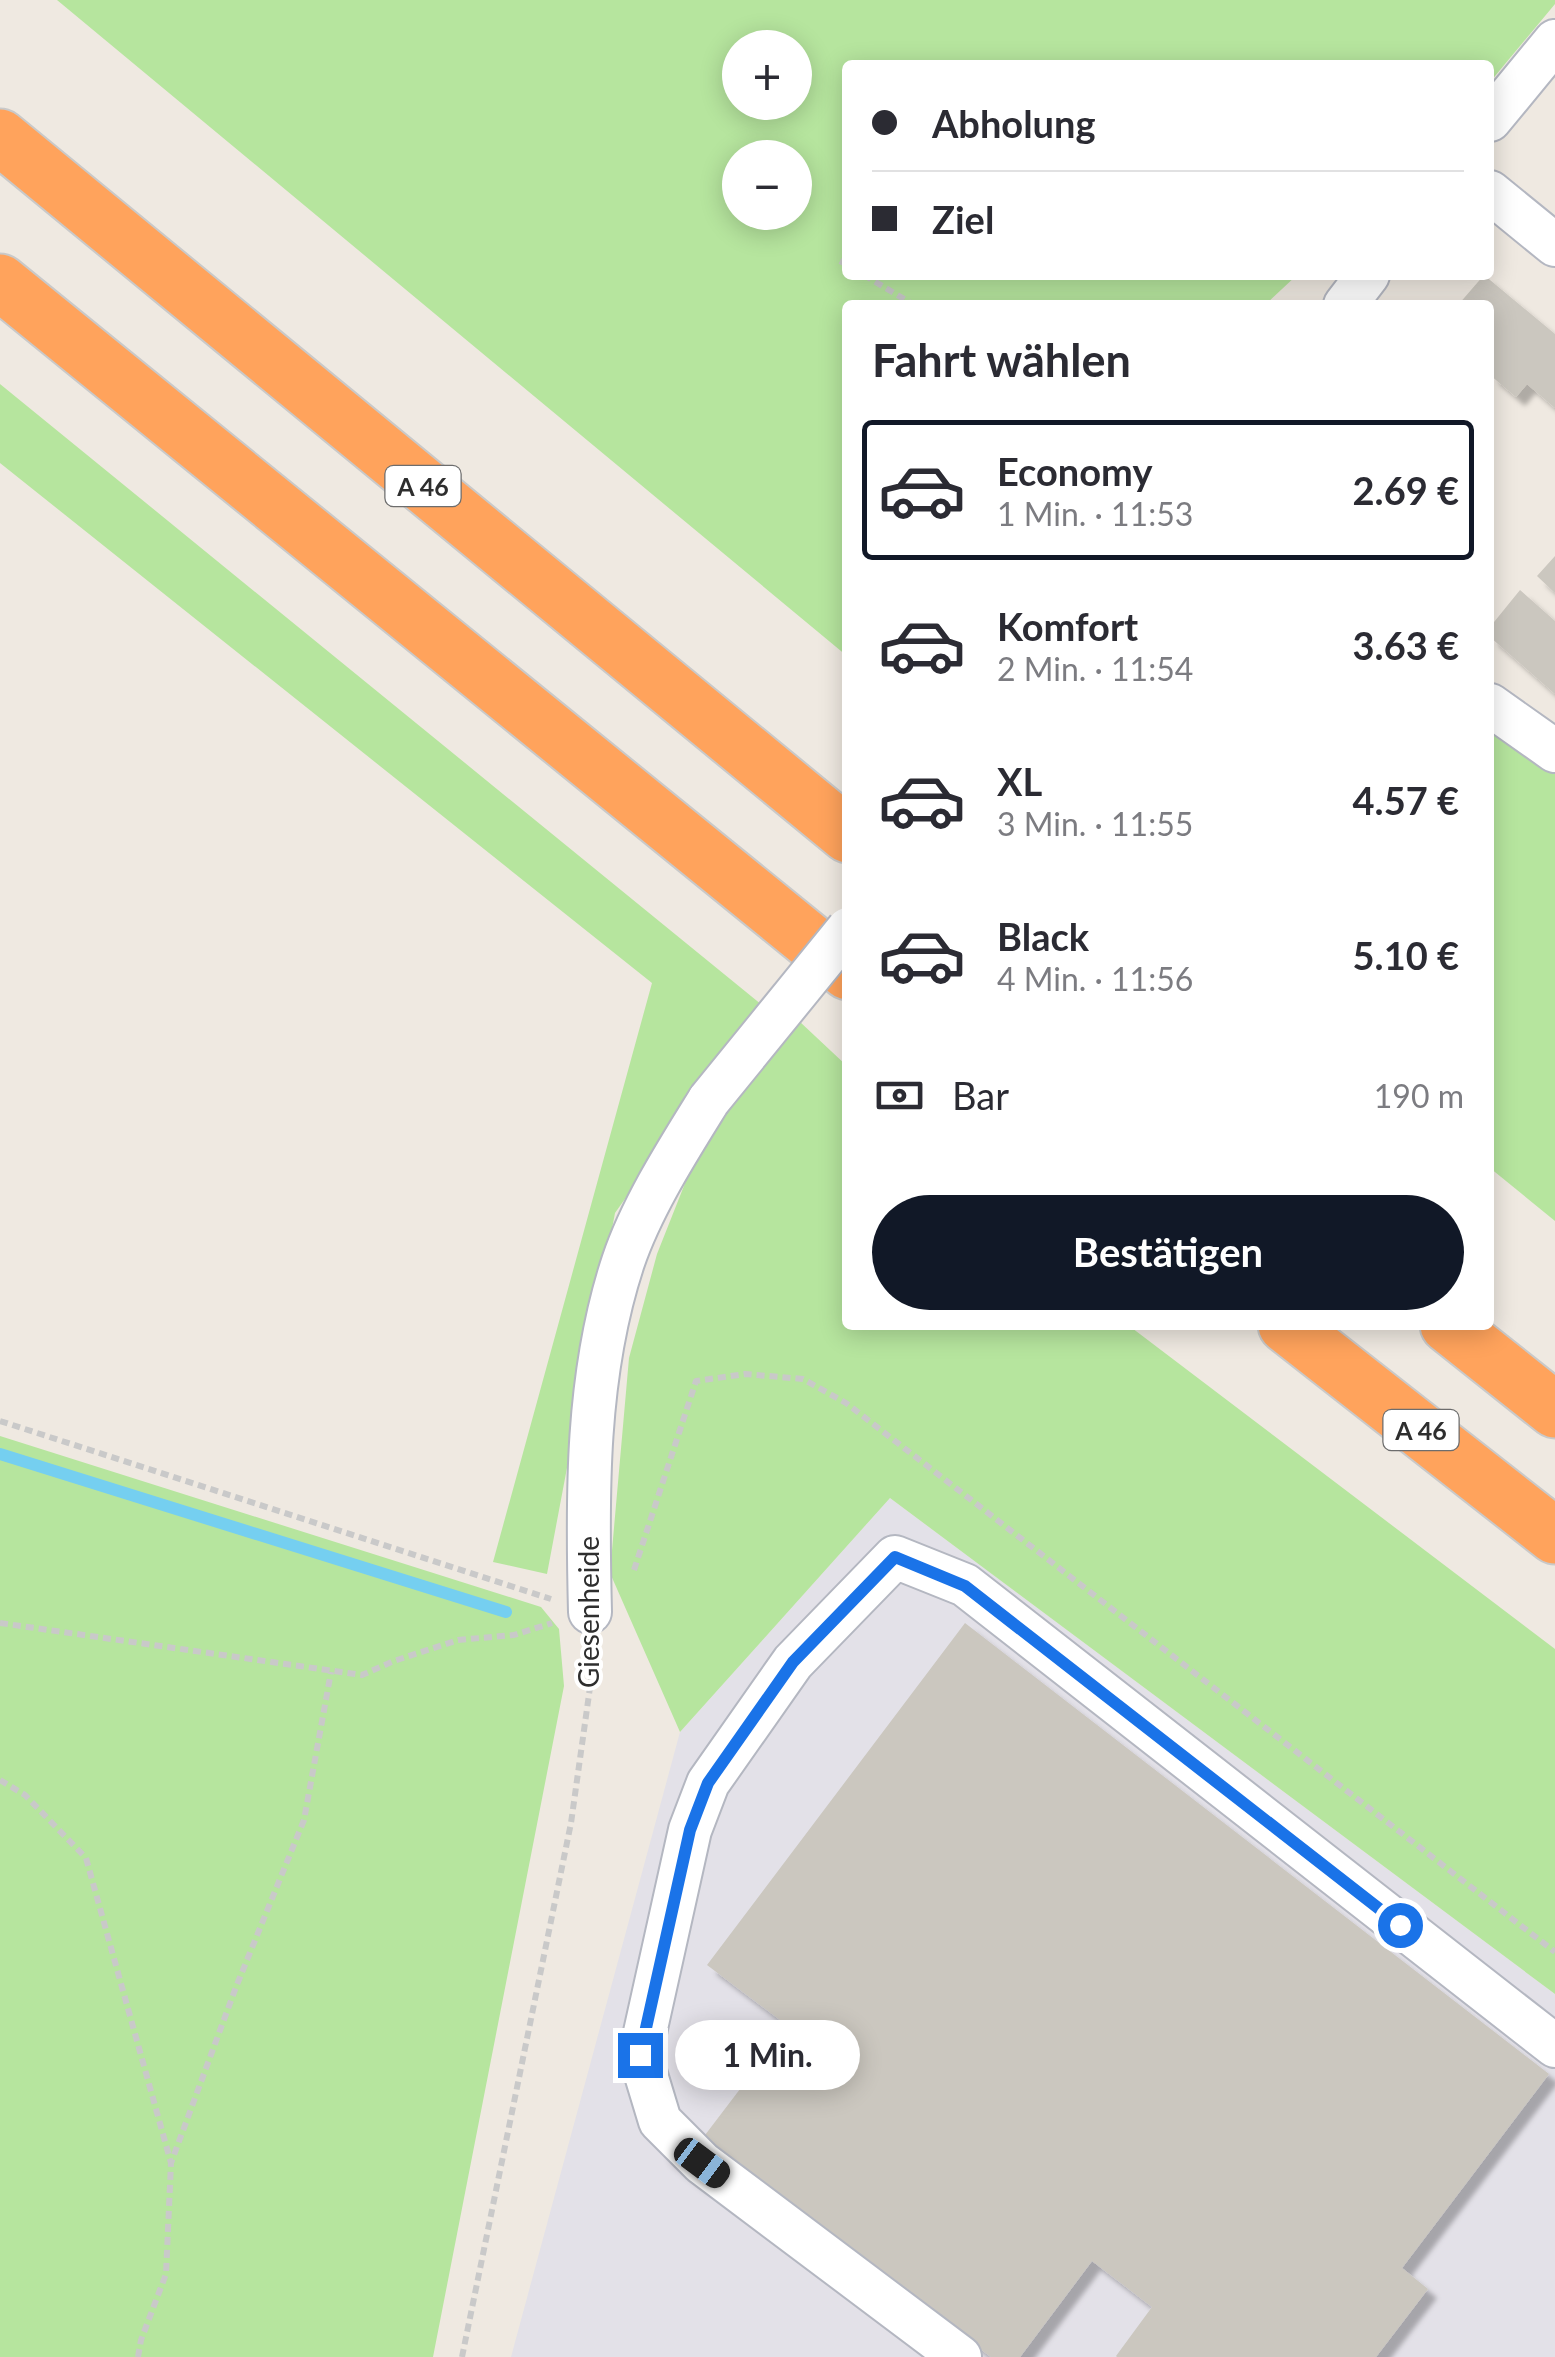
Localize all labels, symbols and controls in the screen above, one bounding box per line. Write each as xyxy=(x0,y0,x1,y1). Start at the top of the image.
map controls xyxy=(722,30,812,230)
button: + xyxy=(722,30,812,120)
text: Abholung xyxy=(932,100,1096,146)
button: − xyxy=(722,140,812,230)
text: Ziel xyxy=(932,196,994,242)
text: Fahrt wählen xyxy=(872,333,1131,387)
icon: car xyxy=(877,445,967,535)
text: Economy xyxy=(997,448,1152,494)
road number: A 46 xyxy=(386,466,460,506)
text: 2.69 € xyxy=(1353,467,1459,513)
text: 1 Min. · 11:53 xyxy=(997,494,1193,533)
icon: car xyxy=(877,600,967,690)
text: Komfort xyxy=(997,603,1138,649)
text: 3.63 € xyxy=(1353,622,1459,668)
text: 2 Min. · 11:54 xyxy=(997,649,1193,688)
icon: car xyxy=(877,755,967,845)
text: XL xyxy=(997,758,1042,804)
text: 4.57 € xyxy=(1353,777,1459,823)
text: 3 Min. · 11:55 xyxy=(997,804,1193,843)
icon: car xyxy=(877,910,967,1000)
text: Black xyxy=(997,913,1089,959)
text: 5.10 € xyxy=(1353,932,1459,978)
text: 4 Min. · 11:56 xyxy=(997,959,1193,998)
icon: cash xyxy=(872,1068,927,1123)
text: Bar xyxy=(952,1072,1009,1118)
text: 190 m xyxy=(1374,1076,1464,1115)
button: Bestätigen xyxy=(872,1195,1464,1310)
road number: A 46 xyxy=(1384,1410,1458,1450)
street label: Giesenheide xyxy=(571,1536,605,1688)
route start xyxy=(1378,1903,1423,1948)
callout: 1 Min. xyxy=(675,2020,860,2090)
route end xyxy=(618,2033,663,2078)
text: 1 Min. xyxy=(722,2035,813,2074)
car xyxy=(669,2133,735,2193)

